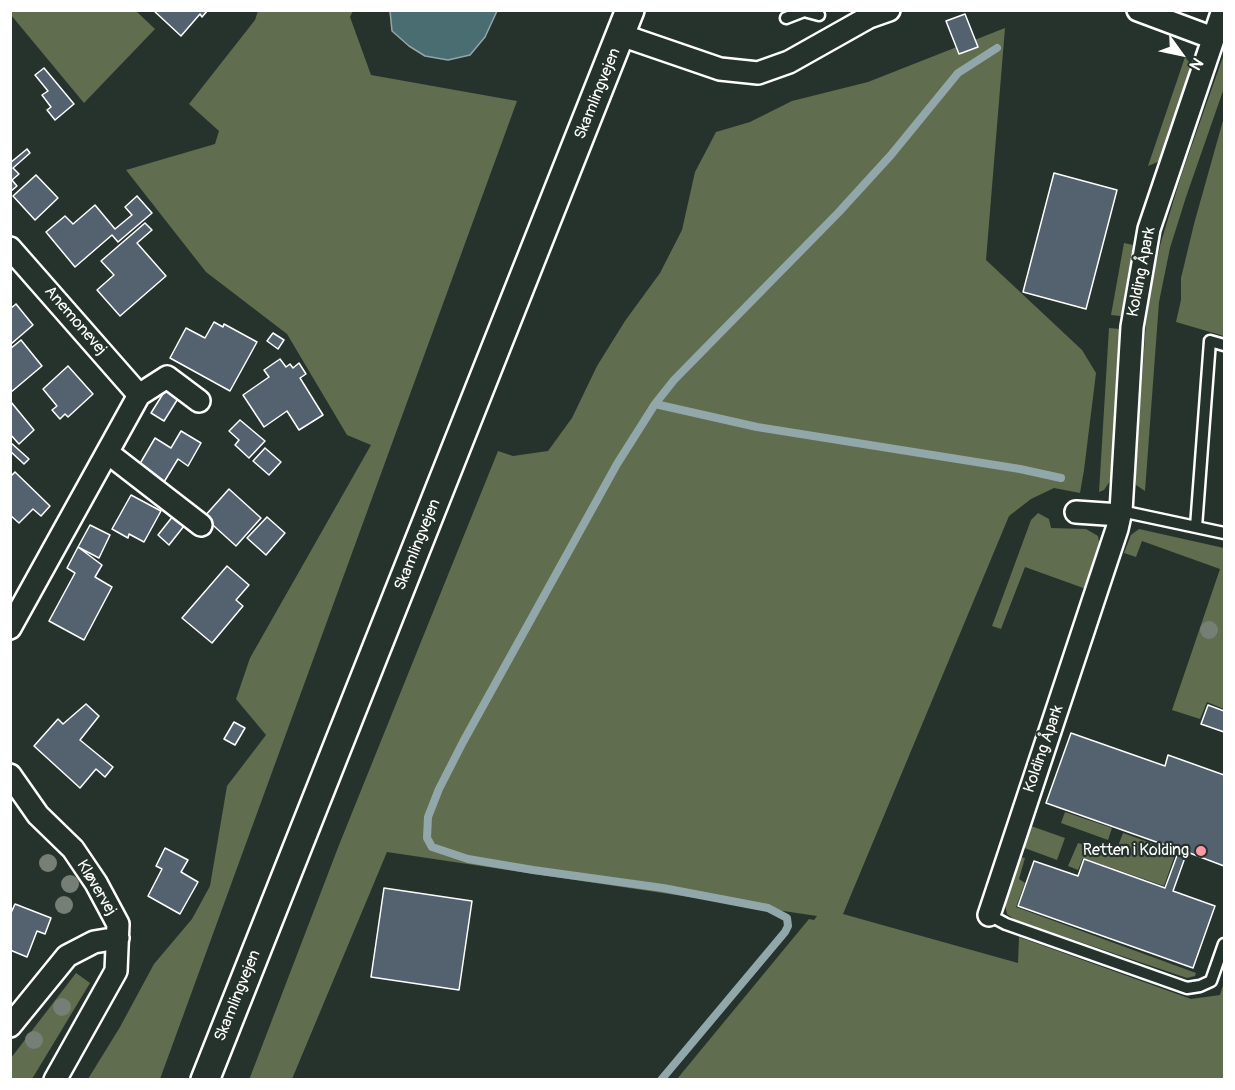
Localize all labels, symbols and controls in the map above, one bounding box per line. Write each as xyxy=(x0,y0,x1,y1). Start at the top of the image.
north arrow xyxy=(1151,24,1211,84)
street label: Skamlingvejen xyxy=(571,46,625,142)
text: N xyxy=(1185,54,1207,74)
street label: Kolding Åpark xyxy=(1124,225,1160,319)
street label: Anemonevej xyxy=(40,282,110,360)
street label: Skamlingvejen xyxy=(391,497,445,593)
street label: Kolding Åpark xyxy=(1020,703,1068,795)
place label: Retten i Kolding xyxy=(1083,841,1189,861)
marker: Retten i Kolding xyxy=(1194,844,1208,858)
street label: Kløvervej xyxy=(72,857,120,919)
street label: Skamlingvejen xyxy=(211,948,265,1044)

